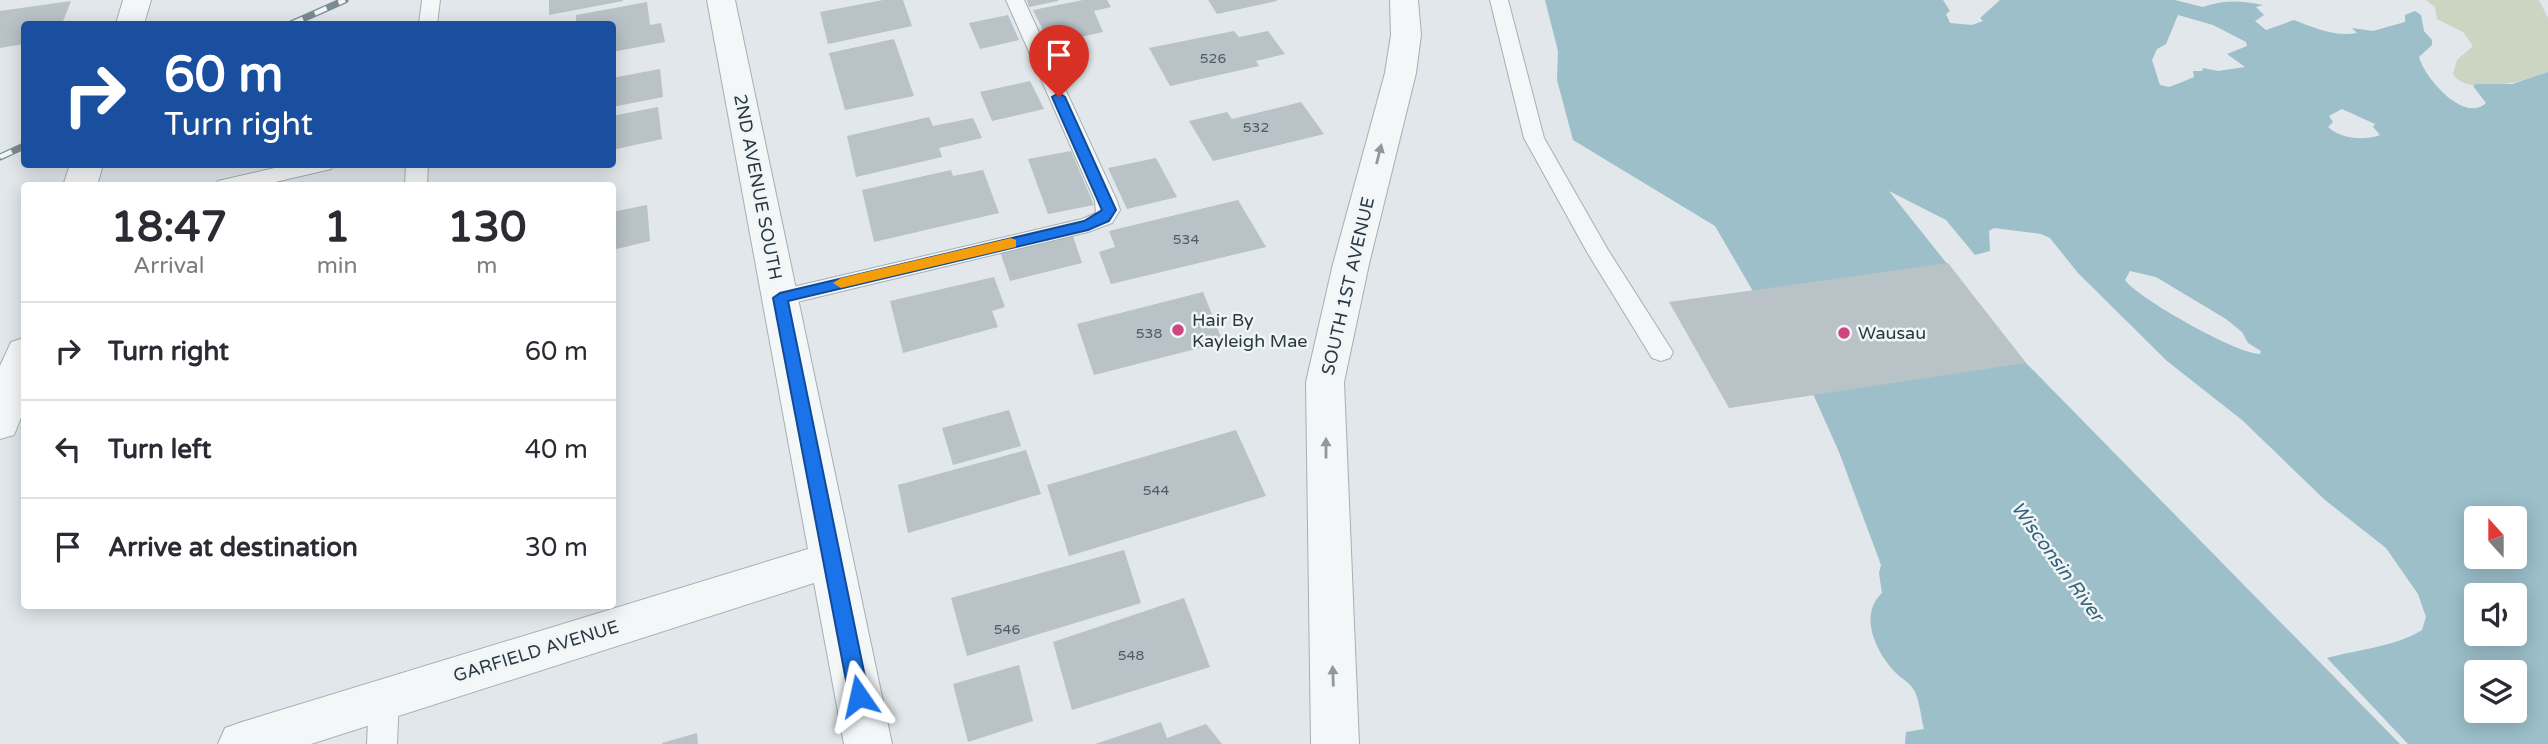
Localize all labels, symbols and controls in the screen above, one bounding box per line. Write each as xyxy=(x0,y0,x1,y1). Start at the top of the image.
pin xyxy=(1029,25,1089,97)
icon: arrive xyxy=(1040,36,1078,74)
text: 60 m xyxy=(164,46,283,105)
icon: right xyxy=(49,49,140,140)
house number: 526 xyxy=(1200,50,1226,67)
street label: 2ND AVENUE SOUTH xyxy=(729,92,787,282)
text: Turn right xyxy=(164,106,313,144)
house number: 532 xyxy=(1243,119,1269,136)
one-way arrow xyxy=(1374,143,1385,165)
street label: SOUTH 1ST AVENUE xyxy=(1317,195,1379,377)
text: 18:47 xyxy=(111,202,227,253)
text: 1 xyxy=(324,202,350,253)
text: 130 xyxy=(447,202,526,253)
house number: 534 xyxy=(1173,231,1199,248)
text: Arrival xyxy=(133,252,204,280)
text: min xyxy=(317,252,358,280)
text: m xyxy=(476,252,497,280)
place label: Hair By Kayleigh Mae xyxy=(1192,309,1308,352)
marker: Hair By Kayleigh Mae xyxy=(1170,322,1186,338)
place label: Wausau xyxy=(1858,322,1926,344)
house number: 538 xyxy=(1136,325,1162,342)
marker: Wausau xyxy=(1836,325,1852,341)
icon: right xyxy=(49,332,87,370)
text: Turn right xyxy=(108,336,229,367)
text: 60 m xyxy=(525,336,588,367)
icon: left xyxy=(49,430,87,468)
text: Turn left xyxy=(108,434,211,465)
text: 40 m xyxy=(525,434,588,465)
one-way arrow xyxy=(1320,437,1332,459)
house number: 544 xyxy=(1143,482,1169,499)
water label: Wisconsin River xyxy=(2006,497,2110,628)
north arrow xyxy=(2464,506,2527,569)
map controls xyxy=(2464,506,2527,723)
icon: arrive xyxy=(49,528,87,566)
text: Arrive at destination xyxy=(108,532,358,563)
text: 30 m xyxy=(525,532,588,563)
button: sound xyxy=(2464,583,2527,646)
street label: GARFIELD AVENUE xyxy=(450,615,622,687)
house number: 546 xyxy=(994,621,1020,638)
house number: 548 xyxy=(1118,647,1144,664)
position arrow xyxy=(822,659,896,733)
button: layers xyxy=(2464,660,2527,723)
one-way arrow xyxy=(1327,665,1339,687)

